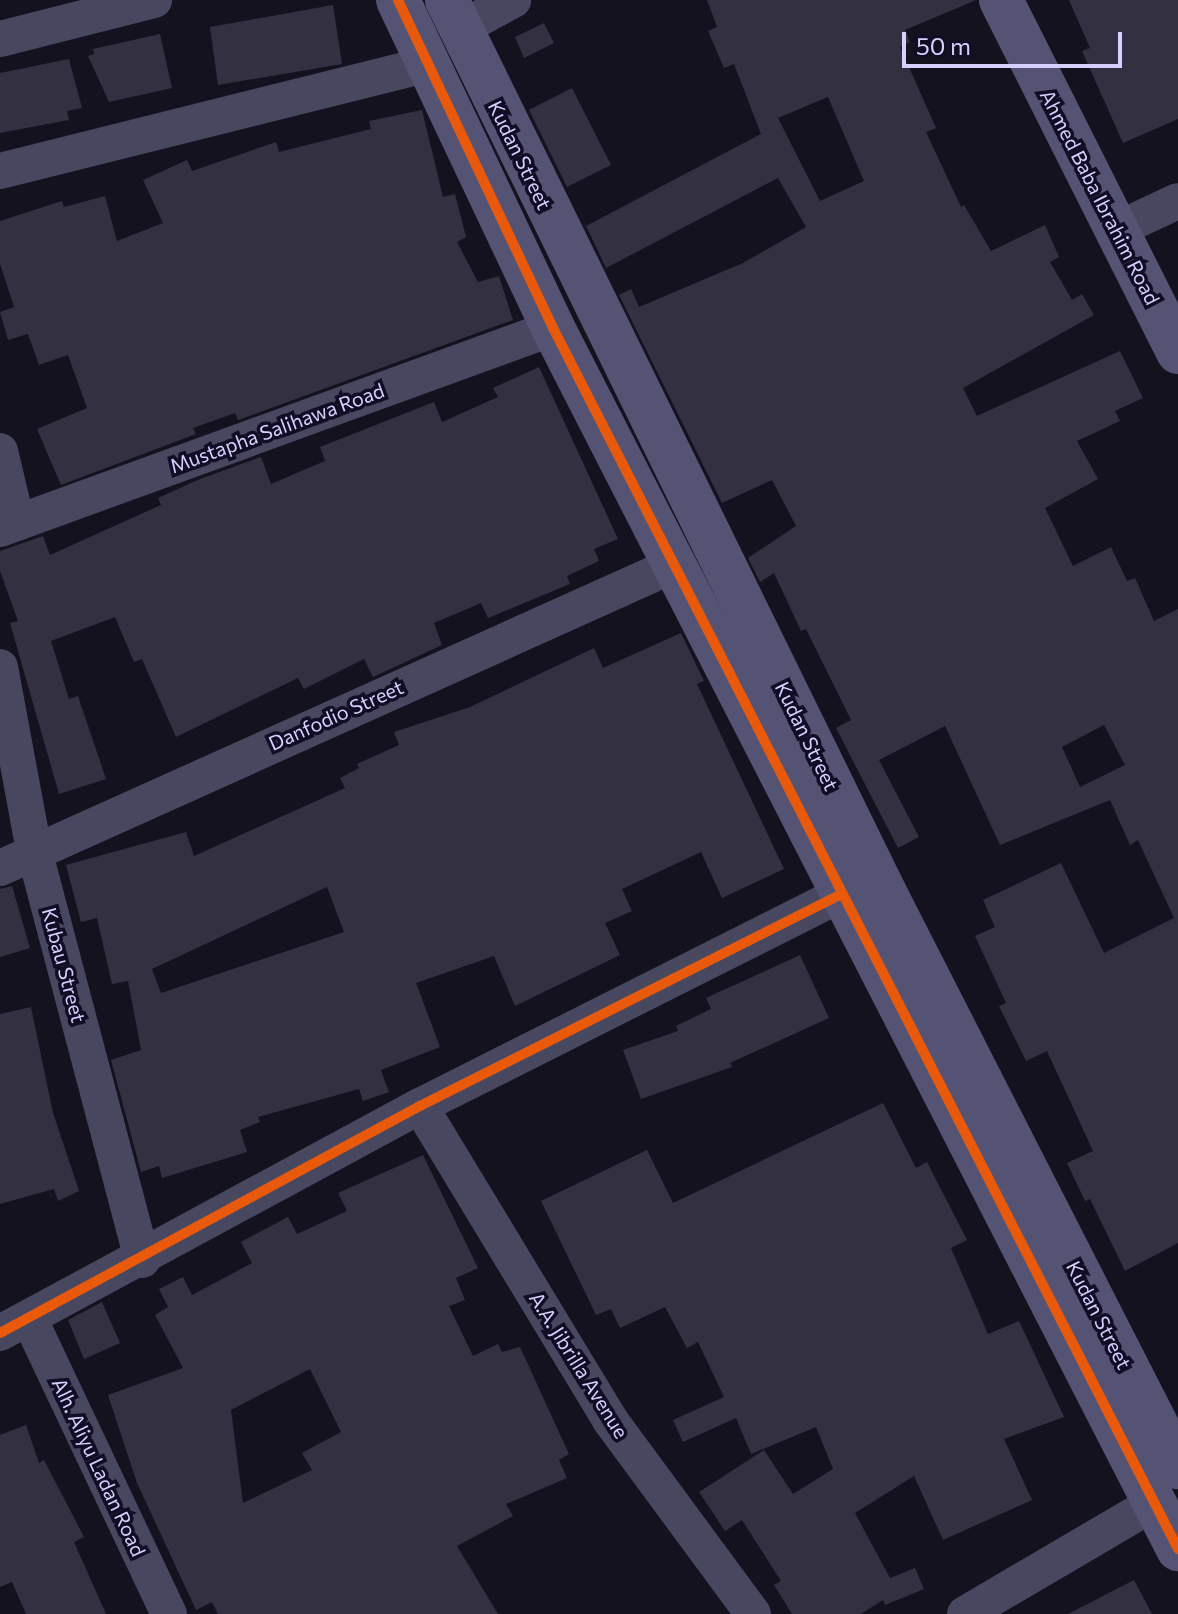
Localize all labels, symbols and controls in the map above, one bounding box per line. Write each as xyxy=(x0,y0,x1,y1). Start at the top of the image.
scale bar xyxy=(906,16,1126,66)
text: 50 m xyxy=(916,31,971,60)
street label: Ahmed Baba Ibrahim Road xyxy=(1035,85,1165,309)
street label: Kudan Street xyxy=(483,97,557,213)
street label: Mustapha Salihawa Road xyxy=(166,378,388,478)
street label: Danfodio Street xyxy=(265,675,407,755)
street label: Kudan Street xyxy=(770,678,844,794)
street label: Kubau Street xyxy=(37,905,91,1025)
street label: Kudan Street xyxy=(1061,1257,1137,1373)
street label: A.A. Jibrilla Avenue xyxy=(524,1287,634,1443)
street label: Alh. Aliyu Ladan Road xyxy=(47,1374,151,1560)

